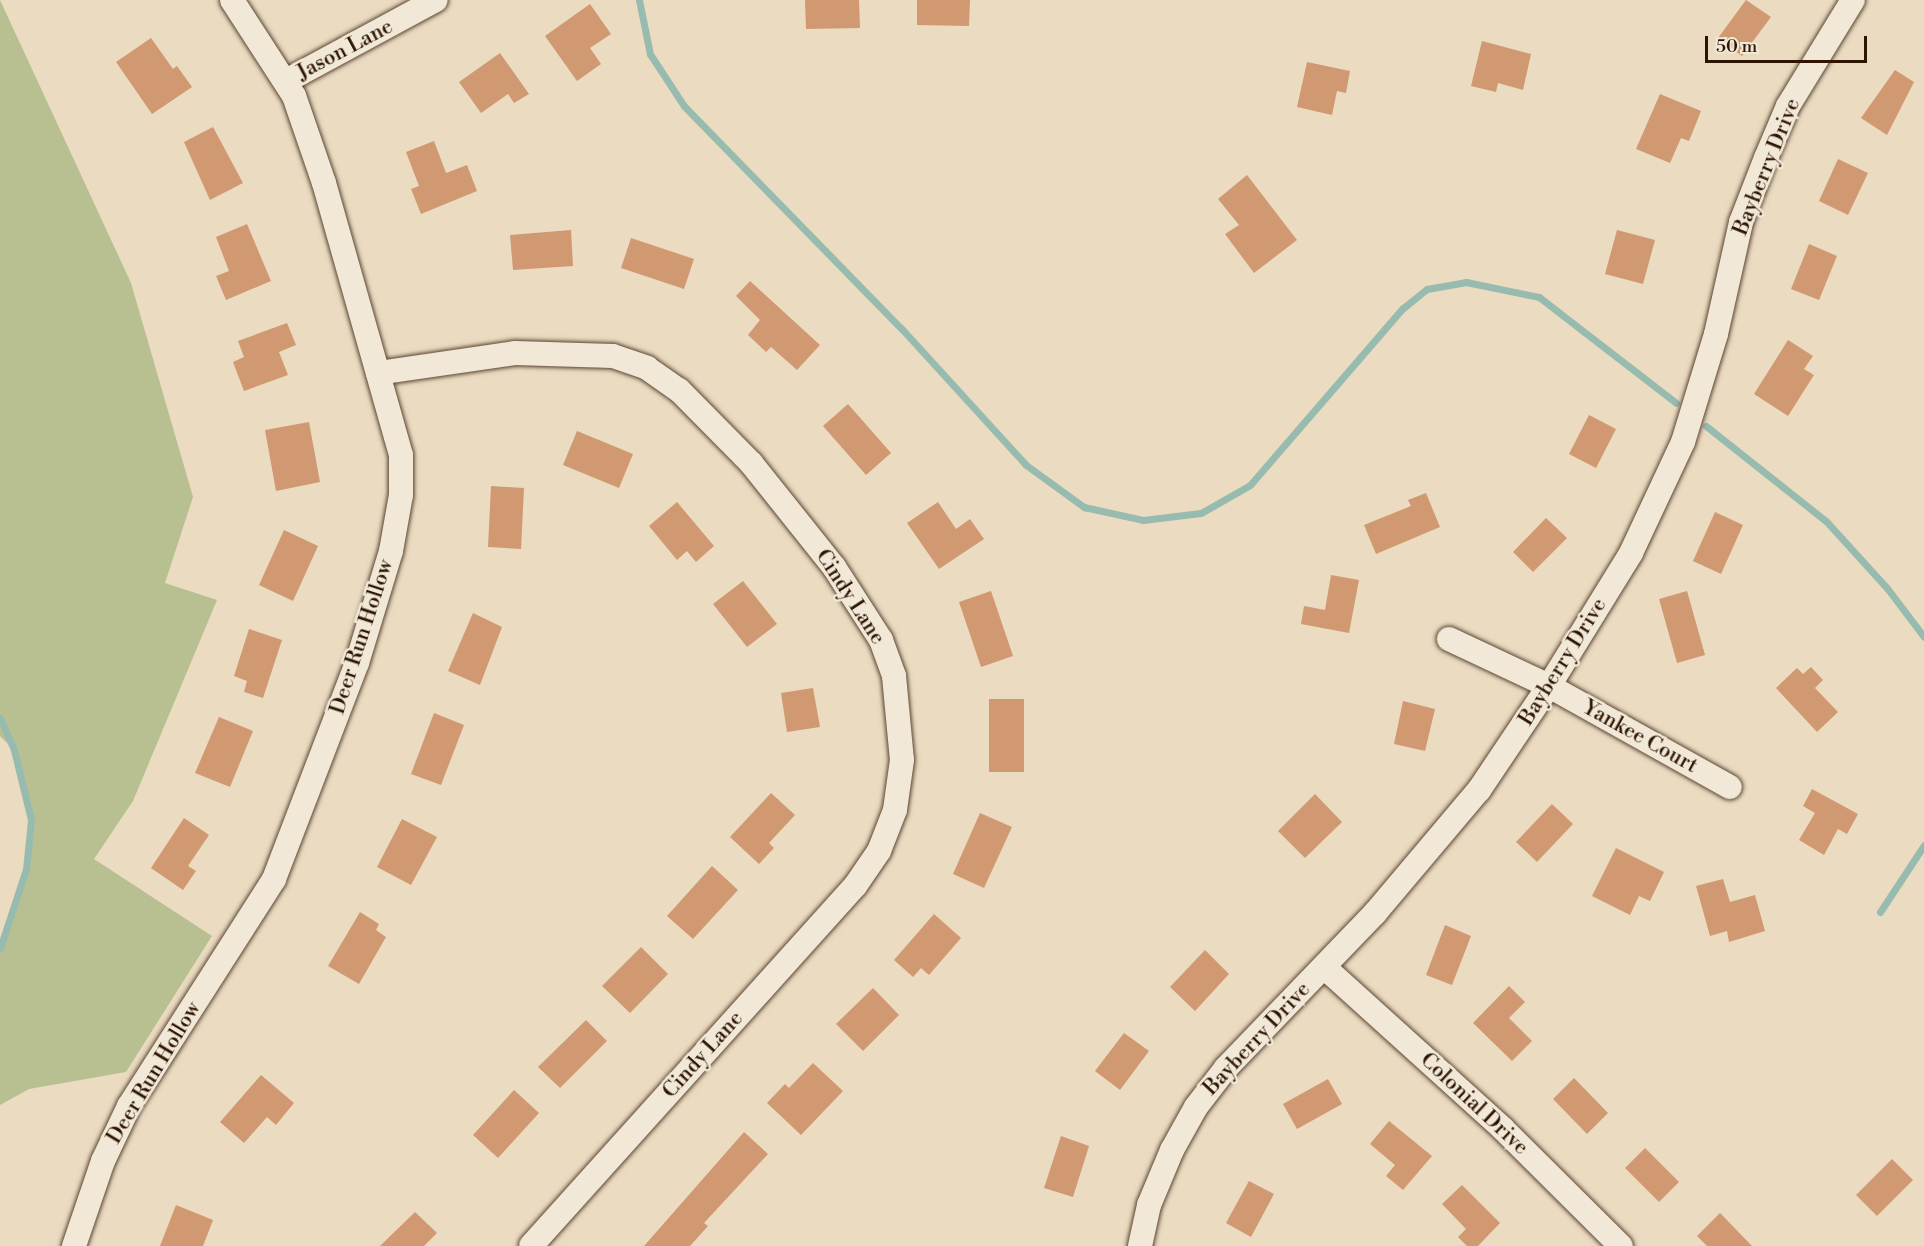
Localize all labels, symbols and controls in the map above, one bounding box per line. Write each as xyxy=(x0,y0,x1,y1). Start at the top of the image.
street label: Jason Lane xyxy=(293,14,397,86)
scale bar xyxy=(1708,24,1870,62)
text: 50 m xyxy=(1716,35,1757,58)
street label: Bayberry Drive xyxy=(1728,95,1806,239)
street label: Cindy Lane xyxy=(810,545,890,649)
street label: Deer Run Hollow xyxy=(325,556,399,718)
street label: Bayberry Drive xyxy=(1514,594,1612,730)
street label: Yankee Court xyxy=(1578,695,1702,779)
street label: Bayberry Drive xyxy=(1198,977,1316,1101)
street label: Deer Run Hollow xyxy=(102,997,206,1149)
street label: Cindy Lane xyxy=(657,1006,749,1104)
street label: Colonial Drive xyxy=(1415,1048,1533,1160)

